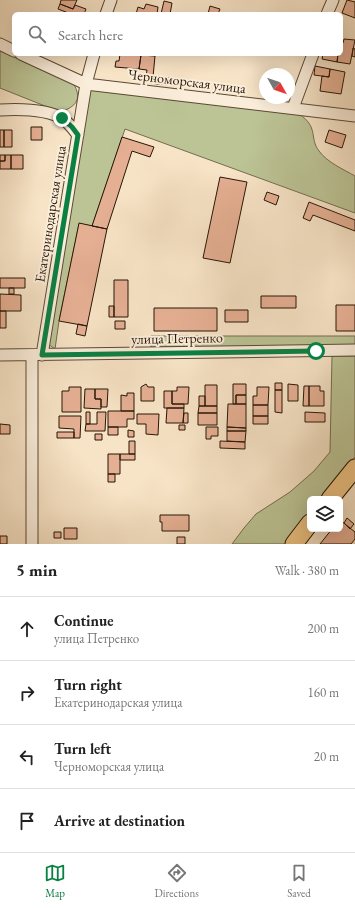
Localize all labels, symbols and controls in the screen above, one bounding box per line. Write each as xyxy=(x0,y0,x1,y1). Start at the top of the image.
search box xyxy=(12,12,343,56)
icon: search xyxy=(26,23,48,45)
text: Search here xyxy=(58,25,123,44)
street label: Черноморская улица xyxy=(127,65,247,97)
north arrow xyxy=(259,68,295,104)
route end xyxy=(53,109,71,127)
street label: Екатеринодарская улица xyxy=(30,144,70,284)
street label: улица Петренко xyxy=(131,328,223,348)
route start xyxy=(307,342,325,360)
map controls xyxy=(307,496,343,532)
button: layers xyxy=(307,496,343,532)
text: 5 min xyxy=(16,559,57,581)
text: Walk · 380 m xyxy=(275,562,339,579)
text: Continue xyxy=(54,611,114,630)
icon: ahead xyxy=(16,618,38,640)
text: 200 m xyxy=(308,620,339,637)
text: улица Петренко xyxy=(54,630,139,647)
text: Turn right xyxy=(54,675,122,694)
icon: right xyxy=(16,682,38,704)
text: 160 m xyxy=(308,684,339,701)
text: Екатеринодарская улица xyxy=(54,694,182,711)
text: Turn left xyxy=(54,739,111,758)
icon: left xyxy=(16,746,38,768)
text: 20 m xyxy=(314,748,339,765)
text: Черноморская улица xyxy=(54,758,164,775)
icon: arrive xyxy=(16,810,38,832)
text: Arrive at destination xyxy=(54,811,185,830)
tab: Map xyxy=(44,862,66,900)
tab: Directions xyxy=(155,862,199,900)
tab: Saved xyxy=(287,862,311,900)

